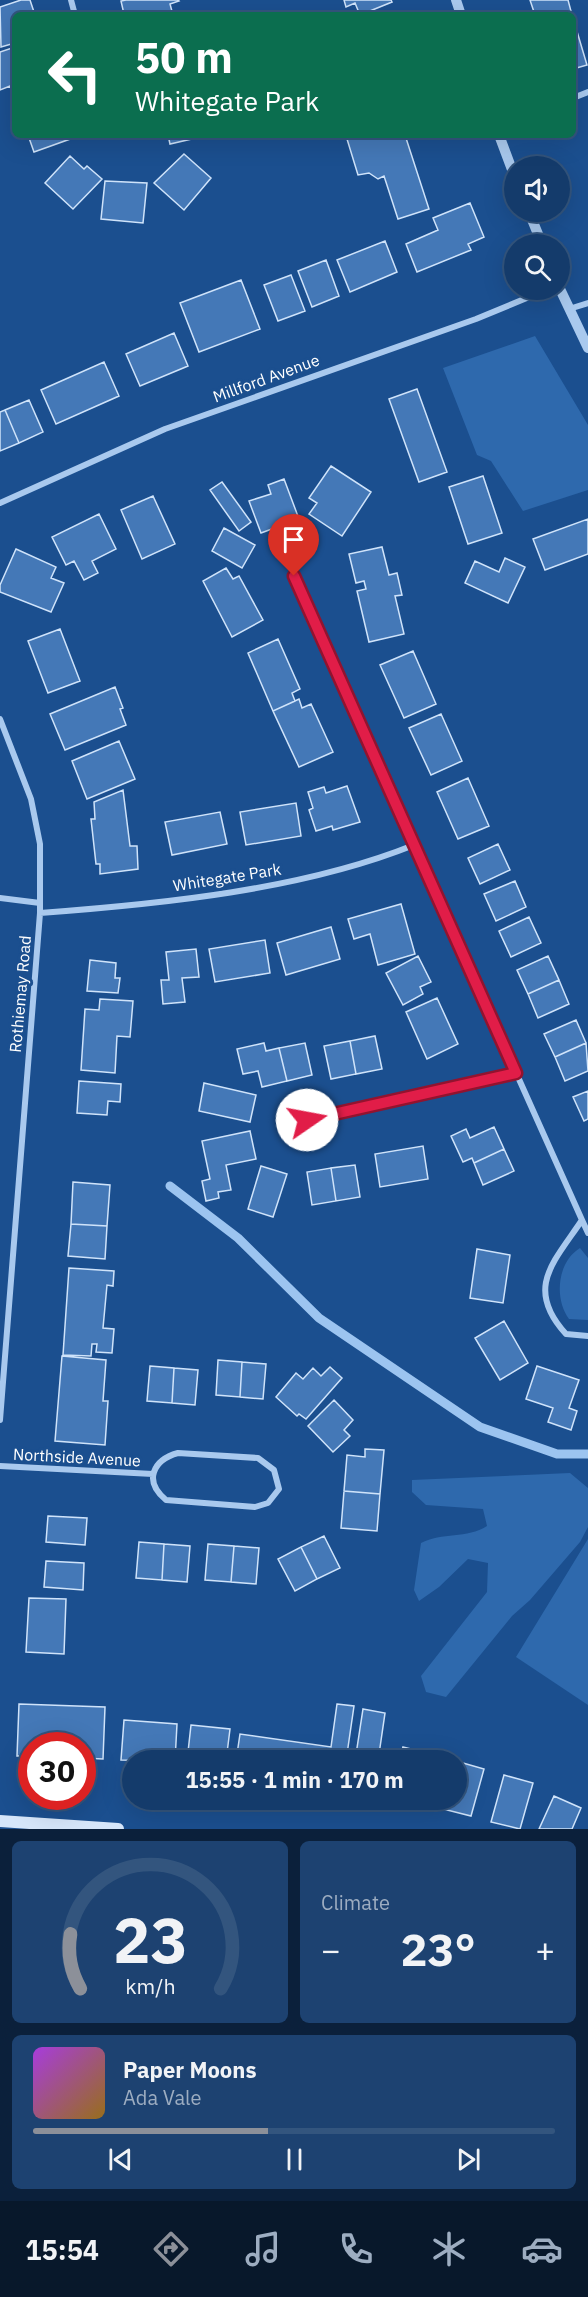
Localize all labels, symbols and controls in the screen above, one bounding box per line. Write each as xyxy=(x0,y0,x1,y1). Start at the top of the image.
text: 50 m xyxy=(135,30,233,85)
icon: left xyxy=(36,36,114,114)
text: Whitegate Park xyxy=(135,83,319,118)
map controls xyxy=(504,156,570,300)
button: sound xyxy=(504,156,570,222)
button: search xyxy=(504,234,570,300)
street label: Millford Avenue xyxy=(210,349,322,407)
pin xyxy=(268,514,319,576)
icon: arrive xyxy=(277,523,310,556)
street label: Whitegate Park xyxy=(172,858,283,895)
street label: Rothiemay Road xyxy=(5,935,35,1053)
position arrow xyxy=(275,1088,339,1152)
street label: Northside Avenue xyxy=(13,1444,142,1470)
speed limit sign: 30 xyxy=(18,1732,96,1810)
text: 15:55 · 1 min · 170 m xyxy=(185,1765,404,1794)
text: Climate xyxy=(321,1889,390,1916)
text: 23 xyxy=(113,1899,187,1980)
text: 23° xyxy=(400,1920,476,1978)
text: − xyxy=(321,1928,341,1971)
text: + xyxy=(535,1928,555,1971)
text: km/h xyxy=(125,1972,175,2000)
text: Paper Moons xyxy=(123,2055,256,2084)
text: Ada Vale xyxy=(123,2084,202,2111)
icon: previous xyxy=(104,2143,137,2176)
icon: pause xyxy=(278,2143,311,2176)
icon: next xyxy=(452,2143,485,2176)
icon: directions xyxy=(150,2228,192,2270)
icon: music xyxy=(242,2228,284,2270)
icon: phone xyxy=(335,2228,377,2270)
icon: climate xyxy=(428,2228,470,2270)
icon: car xyxy=(521,2228,563,2270)
text: 15:54 xyxy=(25,2232,99,2267)

